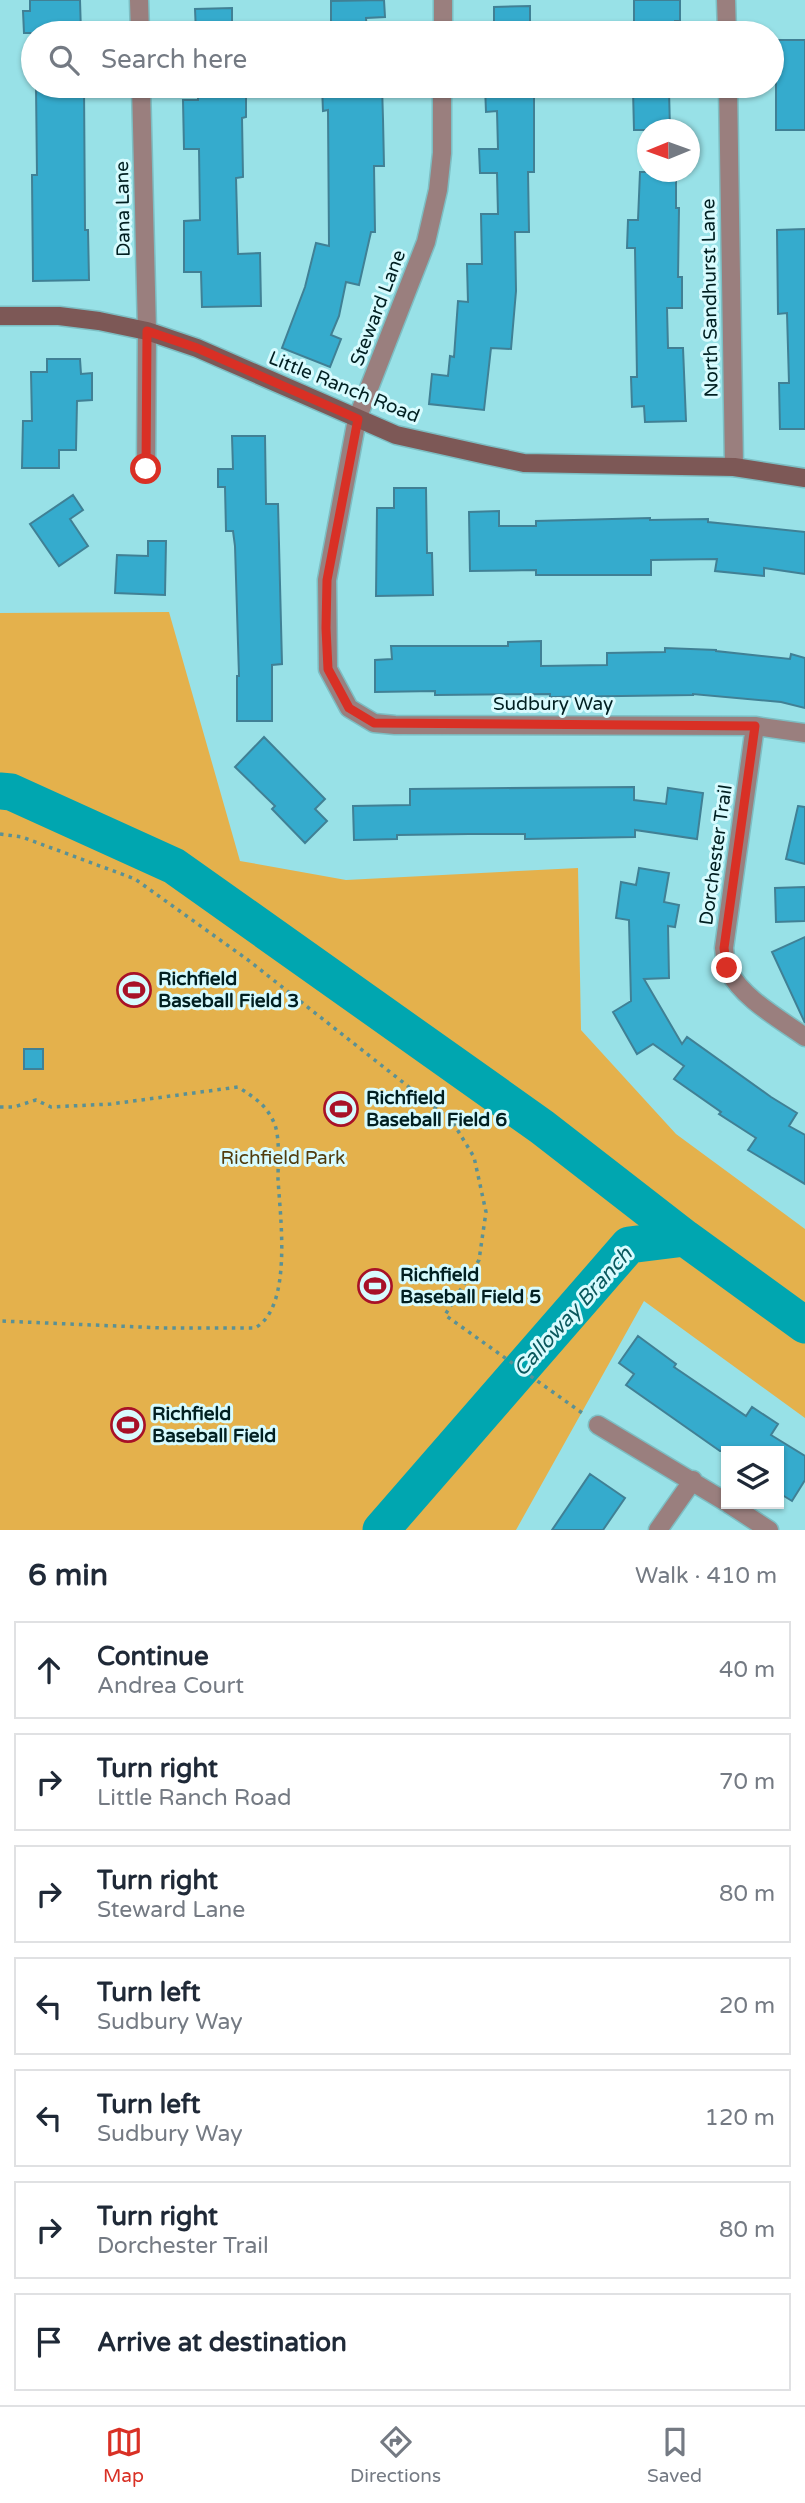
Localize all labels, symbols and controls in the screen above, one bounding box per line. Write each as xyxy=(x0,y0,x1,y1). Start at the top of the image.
search box xyxy=(21,21,784,98)
icon: search xyxy=(45,41,83,79)
text: Search here xyxy=(101,44,247,75)
north arrow xyxy=(637,119,700,182)
street label: Dana Lane xyxy=(111,161,135,257)
street label: North Sandhurst Lane xyxy=(697,198,723,398)
street label: Steward Lane xyxy=(346,247,410,369)
street label: Little Ranch Road xyxy=(265,347,423,427)
route start xyxy=(130,453,161,484)
street label: Sudbury Way xyxy=(493,693,613,715)
street label: Dorchester Trail xyxy=(695,783,737,927)
route end xyxy=(711,952,742,983)
place label: Richfield Baseball Field 3 xyxy=(158,968,299,1012)
sports icon: Richfield Baseball Field 3 xyxy=(115,971,153,1009)
place label: Richfield Baseball Field 6 xyxy=(366,1087,507,1131)
sports icon: Richfield Baseball Field 6 xyxy=(322,1090,360,1128)
park label: Richfield Park xyxy=(221,1147,345,1169)
water label: Calloway Branch xyxy=(508,1241,638,1382)
place label: Richfield Baseball Field 5 xyxy=(400,1264,541,1308)
sports icon: Richfield Baseball Field 5 xyxy=(356,1267,394,1305)
place label: Richfield Baseball Field xyxy=(152,1403,276,1447)
sports icon: Richfield Baseball Field xyxy=(109,1406,147,1444)
map controls xyxy=(721,1446,784,1509)
button: layers xyxy=(721,1446,784,1509)
text: 6 min xyxy=(28,1557,108,1594)
text: Walk · 410 m xyxy=(635,1562,777,1590)
text: Continue xyxy=(97,1641,209,1672)
icon: ahead xyxy=(30,1651,68,1689)
text: 40 m xyxy=(719,1656,775,1684)
text: Andrea Court xyxy=(97,1672,244,1700)
text: Turn right xyxy=(97,1753,218,1784)
icon: right xyxy=(30,1763,68,1801)
text: 70 m xyxy=(719,1768,775,1796)
text: Little Ranch Road xyxy=(97,1784,292,1812)
text: Turn right xyxy=(97,1865,218,1896)
icon: right xyxy=(30,1875,68,1913)
text: 80 m xyxy=(719,1880,775,1908)
text: Steward Lane xyxy=(97,1896,245,1924)
text: Turn left xyxy=(97,1977,200,2008)
icon: left xyxy=(30,1987,68,2025)
text: 20 m xyxy=(719,1992,775,2020)
text: Sudbury Way xyxy=(97,2008,243,2036)
text: Turn left xyxy=(97,2089,200,2120)
icon: left xyxy=(30,2099,68,2137)
text: 120 m xyxy=(705,2104,775,2132)
text: Sudbury Way xyxy=(97,2120,243,2148)
text: Turn right xyxy=(97,2201,218,2232)
icon: right xyxy=(30,2211,68,2249)
text: 80 m xyxy=(719,2216,775,2244)
text: Dorchester Trail xyxy=(97,2232,269,2260)
icon: arrive xyxy=(30,2323,68,2361)
text: Arrive at destination xyxy=(97,2327,347,2358)
tab: Map xyxy=(103,2423,144,2487)
tab: Directions xyxy=(350,2423,441,2487)
tab: Saved xyxy=(647,2423,702,2487)

